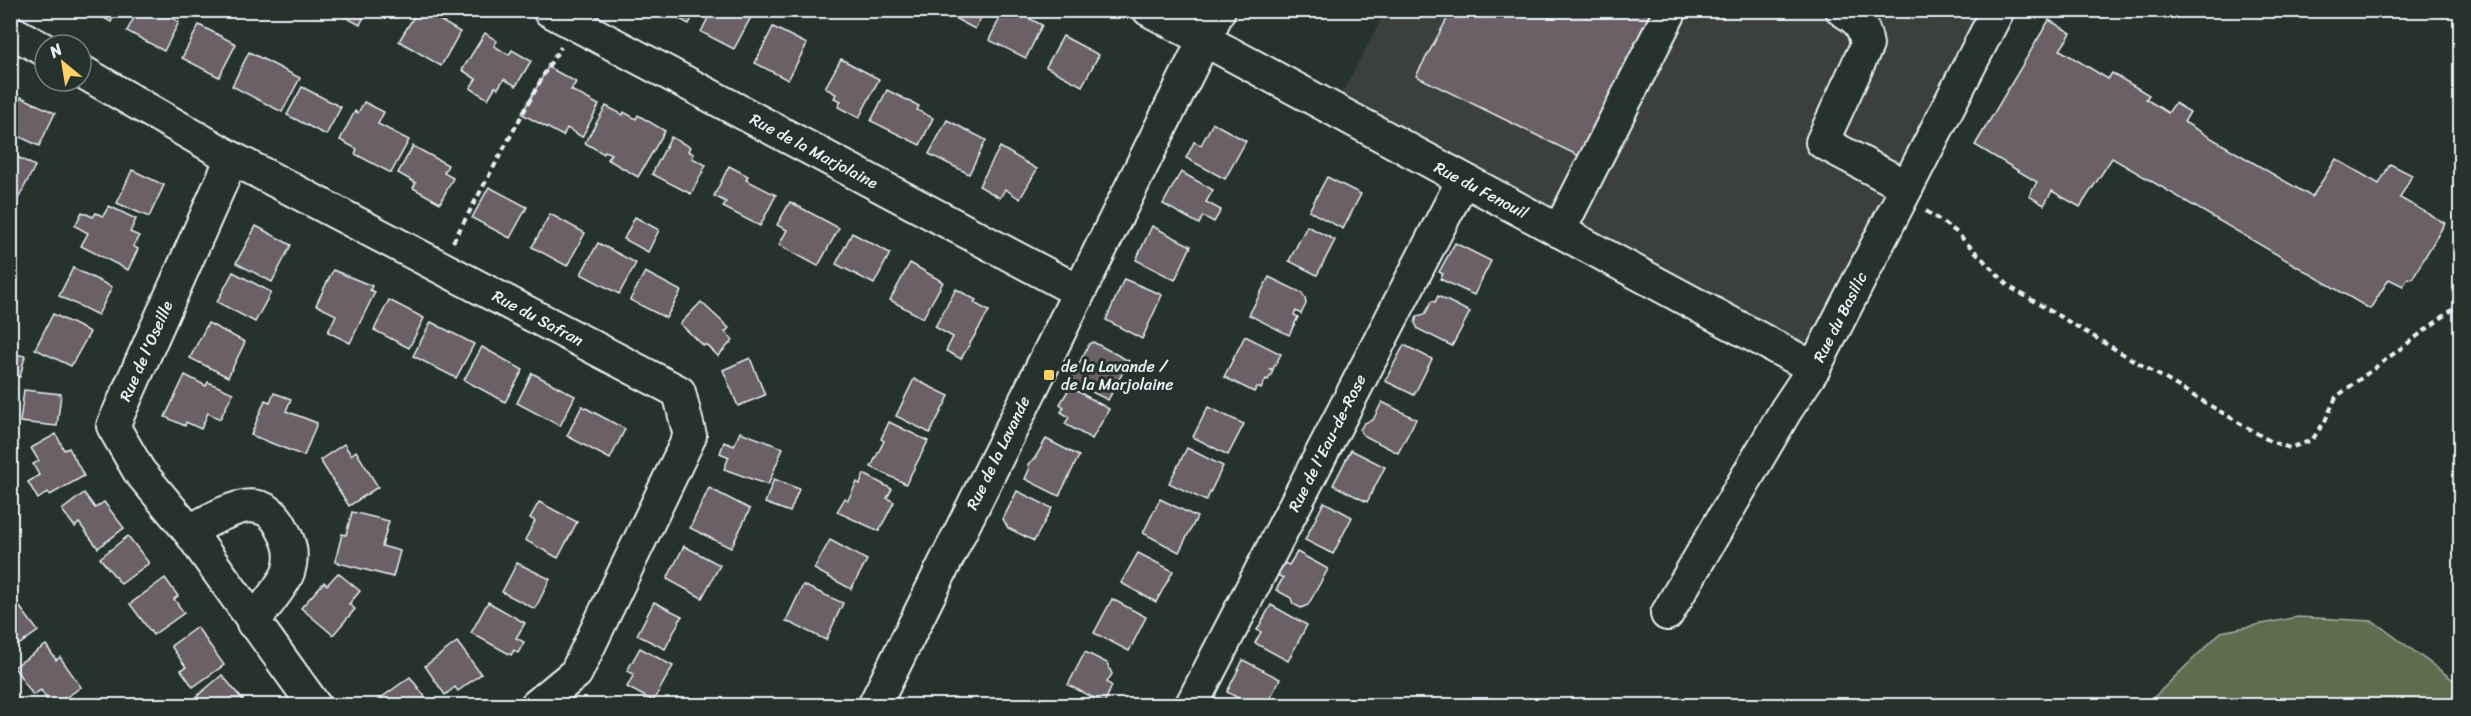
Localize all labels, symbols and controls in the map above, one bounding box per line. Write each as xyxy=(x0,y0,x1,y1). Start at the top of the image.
north arrow xyxy=(33,33,93,93)
text: N xyxy=(43,35,69,66)
street label: Rue de la Marjolaine xyxy=(745,105,884,197)
street label: Rue du Fenouil xyxy=(1429,153,1534,227)
street label: Rue du Basilic xyxy=(1805,266,1875,368)
street label: Rue du Safran xyxy=(487,282,589,354)
street label: Rue de l'Oseille xyxy=(111,296,181,406)
place label: de la Lavande / de la Marjolaine xyxy=(1061,352,1173,399)
marker: de la Lavande / de la Marjolaine xyxy=(1042,368,1056,382)
street label: Rue de l'Eau-de-Rose xyxy=(1280,369,1374,517)
street label: Rue de la Lavande xyxy=(958,391,1038,515)

